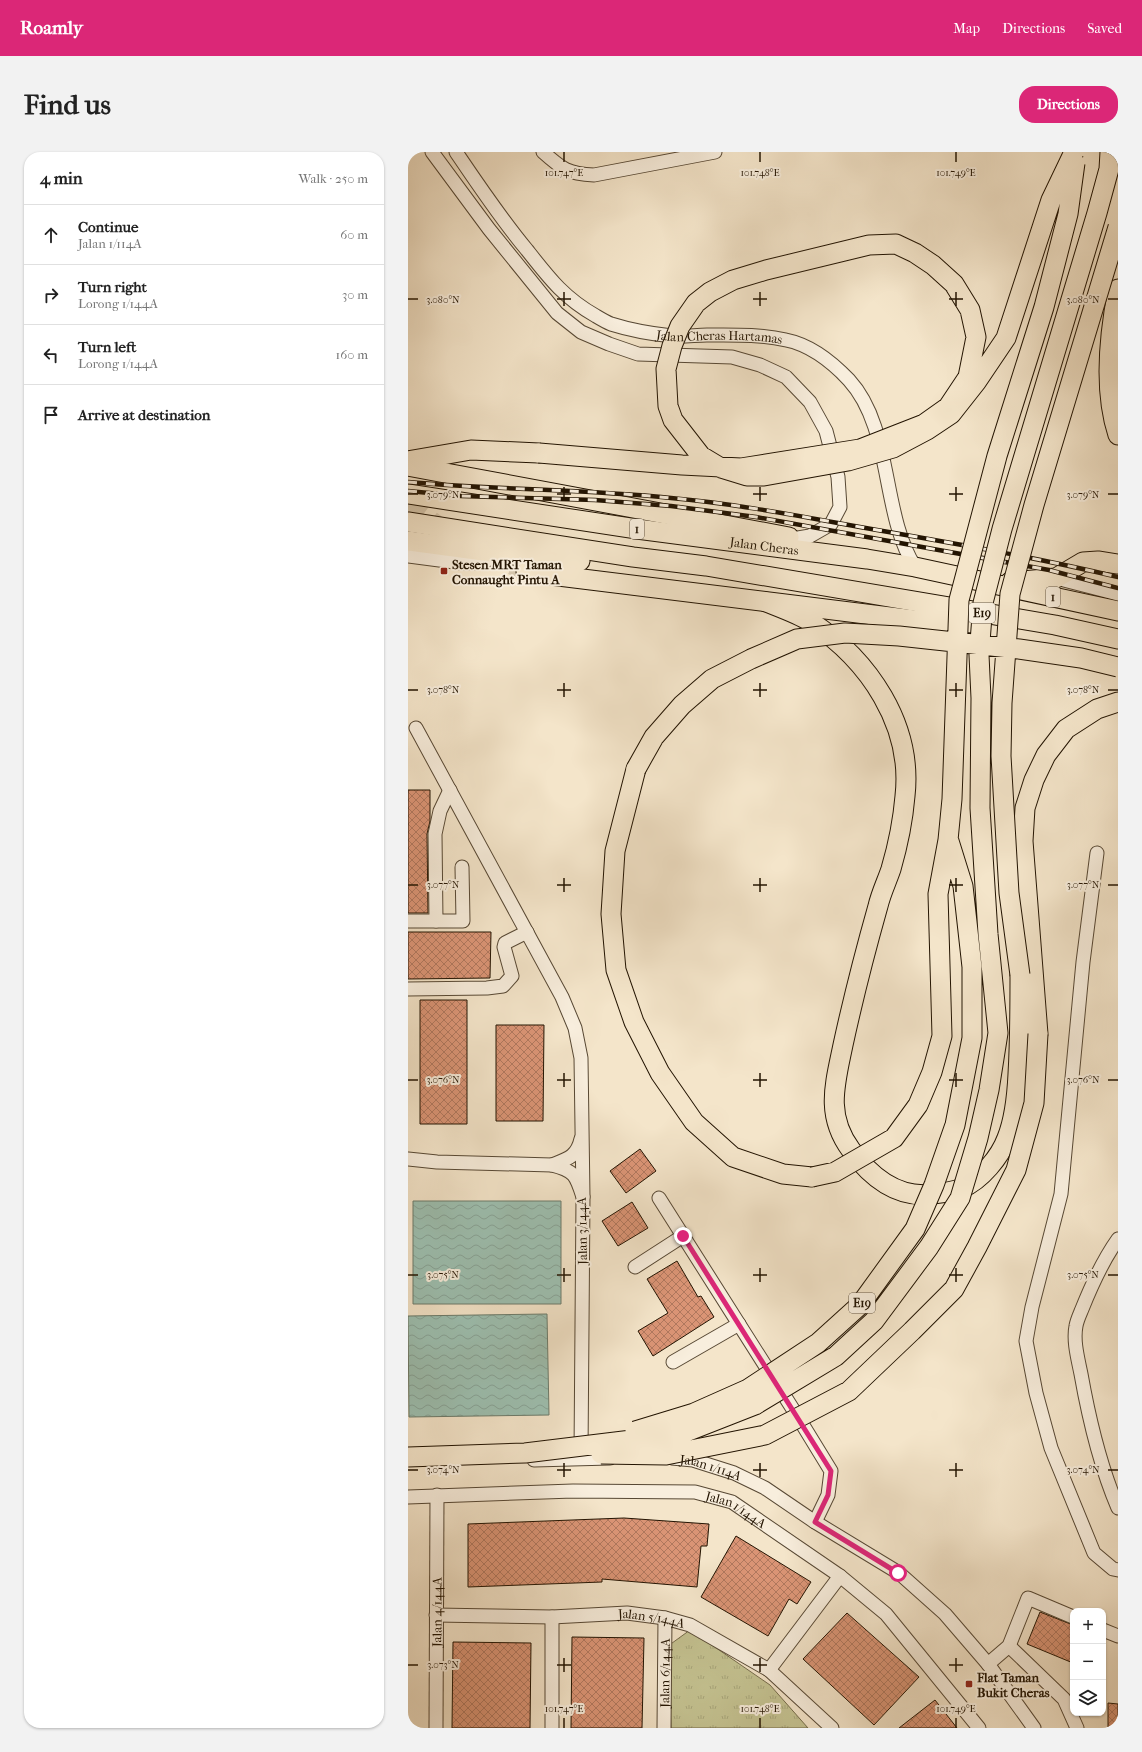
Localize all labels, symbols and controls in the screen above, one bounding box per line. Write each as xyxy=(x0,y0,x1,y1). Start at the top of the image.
text: Roamly xyxy=(20,17,83,39)
text: Map xyxy=(953,20,980,37)
text: Directions xyxy=(1002,20,1065,37)
text: Saved xyxy=(1087,20,1122,37)
button: Directions xyxy=(1019,86,1118,123)
text: Find us xyxy=(24,88,111,121)
text: 101.747°E xyxy=(545,167,583,179)
text: 101.748°E xyxy=(740,167,780,179)
text: 101.749°E xyxy=(936,167,976,179)
text: 4 min xyxy=(40,168,83,188)
text: Walk · 250 m xyxy=(299,171,368,186)
text: Continue xyxy=(78,218,138,236)
icon: ahead xyxy=(40,224,62,246)
text: 60 m xyxy=(340,227,368,242)
text: Jalan 1/114A xyxy=(78,236,142,251)
text: Turn right xyxy=(78,278,147,296)
icon: right xyxy=(40,284,62,306)
text: 30 m xyxy=(342,287,368,302)
text: 3.080°N xyxy=(426,294,460,306)
text: 3.080°N xyxy=(1066,294,1100,306)
text: Lorong 1/144A xyxy=(78,296,158,311)
street label: Jalan Cheras Hartamas xyxy=(654,326,784,347)
text: Turn left xyxy=(78,338,136,356)
icon: left xyxy=(40,344,62,366)
text: 160 m xyxy=(336,347,368,362)
text: Lorong 1/144A xyxy=(78,356,158,371)
icon: arrive xyxy=(40,404,62,426)
text: Arrive at destination xyxy=(78,406,210,424)
text: 3.079°N xyxy=(427,489,460,501)
text: 3.079°N xyxy=(1067,489,1100,501)
road number: 1 xyxy=(630,519,644,539)
street label: Jalan Cheras xyxy=(728,534,800,558)
place label: Stesen MRT Taman Connaught Pintu A xyxy=(452,557,562,588)
marker: Stesen MRT Taman Connaught Pintu A xyxy=(439,566,449,576)
road number: 1 xyxy=(1046,587,1060,607)
road number: E19 xyxy=(969,603,995,623)
text: 3.078°N xyxy=(427,684,460,696)
text: 3.078°N xyxy=(1067,684,1100,696)
text: 3.077°N xyxy=(427,879,460,891)
text: 3.077°N xyxy=(1067,879,1100,891)
text: 3.076°N xyxy=(426,1074,460,1086)
text: 3.076°N xyxy=(1066,1074,1100,1086)
street label: Jalan 3/144A xyxy=(574,1197,590,1266)
route end xyxy=(674,1227,692,1245)
text: 3.075°N xyxy=(427,1269,459,1281)
text: 3.075°N xyxy=(1067,1269,1099,1281)
road number: E19 xyxy=(849,1293,875,1313)
street label: Jalan 1/114A xyxy=(678,1451,745,1483)
text: 3.074°N xyxy=(426,1464,460,1476)
text: 3.074°N xyxy=(1066,1464,1100,1476)
street label: Jalan 1/144A xyxy=(703,1487,770,1531)
route start xyxy=(889,1564,907,1582)
street label: Jalan 4/144A xyxy=(429,1576,444,1648)
street label: Jalan 5/144A xyxy=(617,1605,687,1631)
map controls xyxy=(1070,1608,1106,1716)
button: + xyxy=(1070,1608,1106,1644)
street label: Jalan 6/144A xyxy=(657,1638,672,1709)
button: − xyxy=(1070,1644,1106,1680)
text: 3.073°N xyxy=(427,1659,459,1671)
place label: Flat Taman Bukit Cheras xyxy=(976,1670,1050,1700)
marker: Flat Taman Bukit Cheras xyxy=(964,1679,974,1689)
button: layers xyxy=(1070,1680,1106,1716)
text: 101.747°E xyxy=(545,1703,583,1715)
text: 101.748°E xyxy=(740,1703,780,1715)
text: 101.749°E xyxy=(936,1703,976,1715)

